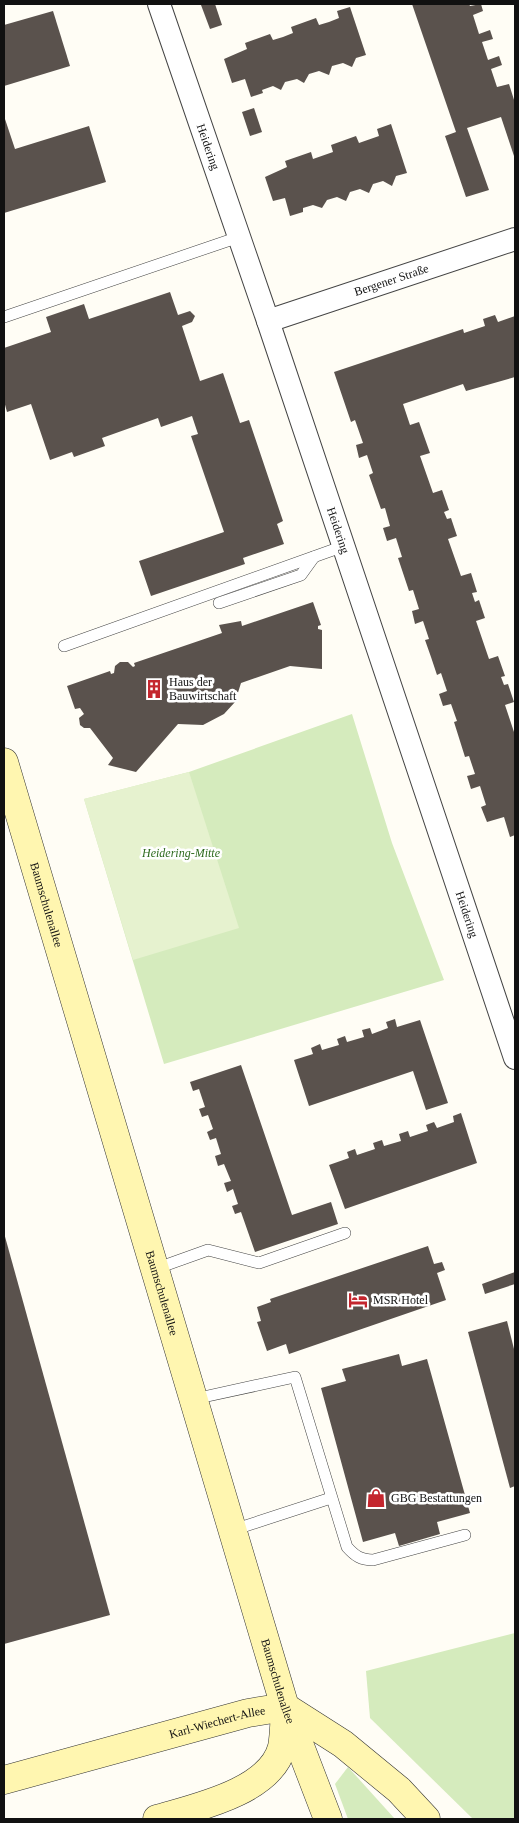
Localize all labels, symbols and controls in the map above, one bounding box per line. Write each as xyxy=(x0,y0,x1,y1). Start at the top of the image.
street label: Heidering xyxy=(194,122,223,172)
street label: Bergener Straße xyxy=(352,261,430,299)
street label: Heidering xyxy=(324,505,352,555)
place label: Haus der Bauwirtschaft xyxy=(169,675,237,703)
building icon: Haus der Bauwirtschaft xyxy=(143,678,165,700)
park label: Heidering-Mitte xyxy=(141,846,221,860)
street label: Baumschulenallee xyxy=(27,861,66,949)
street label: Heidering xyxy=(453,889,481,939)
street label: Baumschulenallee xyxy=(143,1249,181,1337)
hotel icon: MSR Hotel xyxy=(347,1289,369,1311)
place label: MSR Hotel xyxy=(373,1293,429,1307)
shop icon: GBG Bestattungen xyxy=(365,1487,387,1509)
place label: GBG Bestattungen xyxy=(391,1491,482,1505)
street label: Baumschulenallee xyxy=(258,1637,298,1725)
street label: Karl-Wiechert-Allee xyxy=(168,1703,266,1741)

